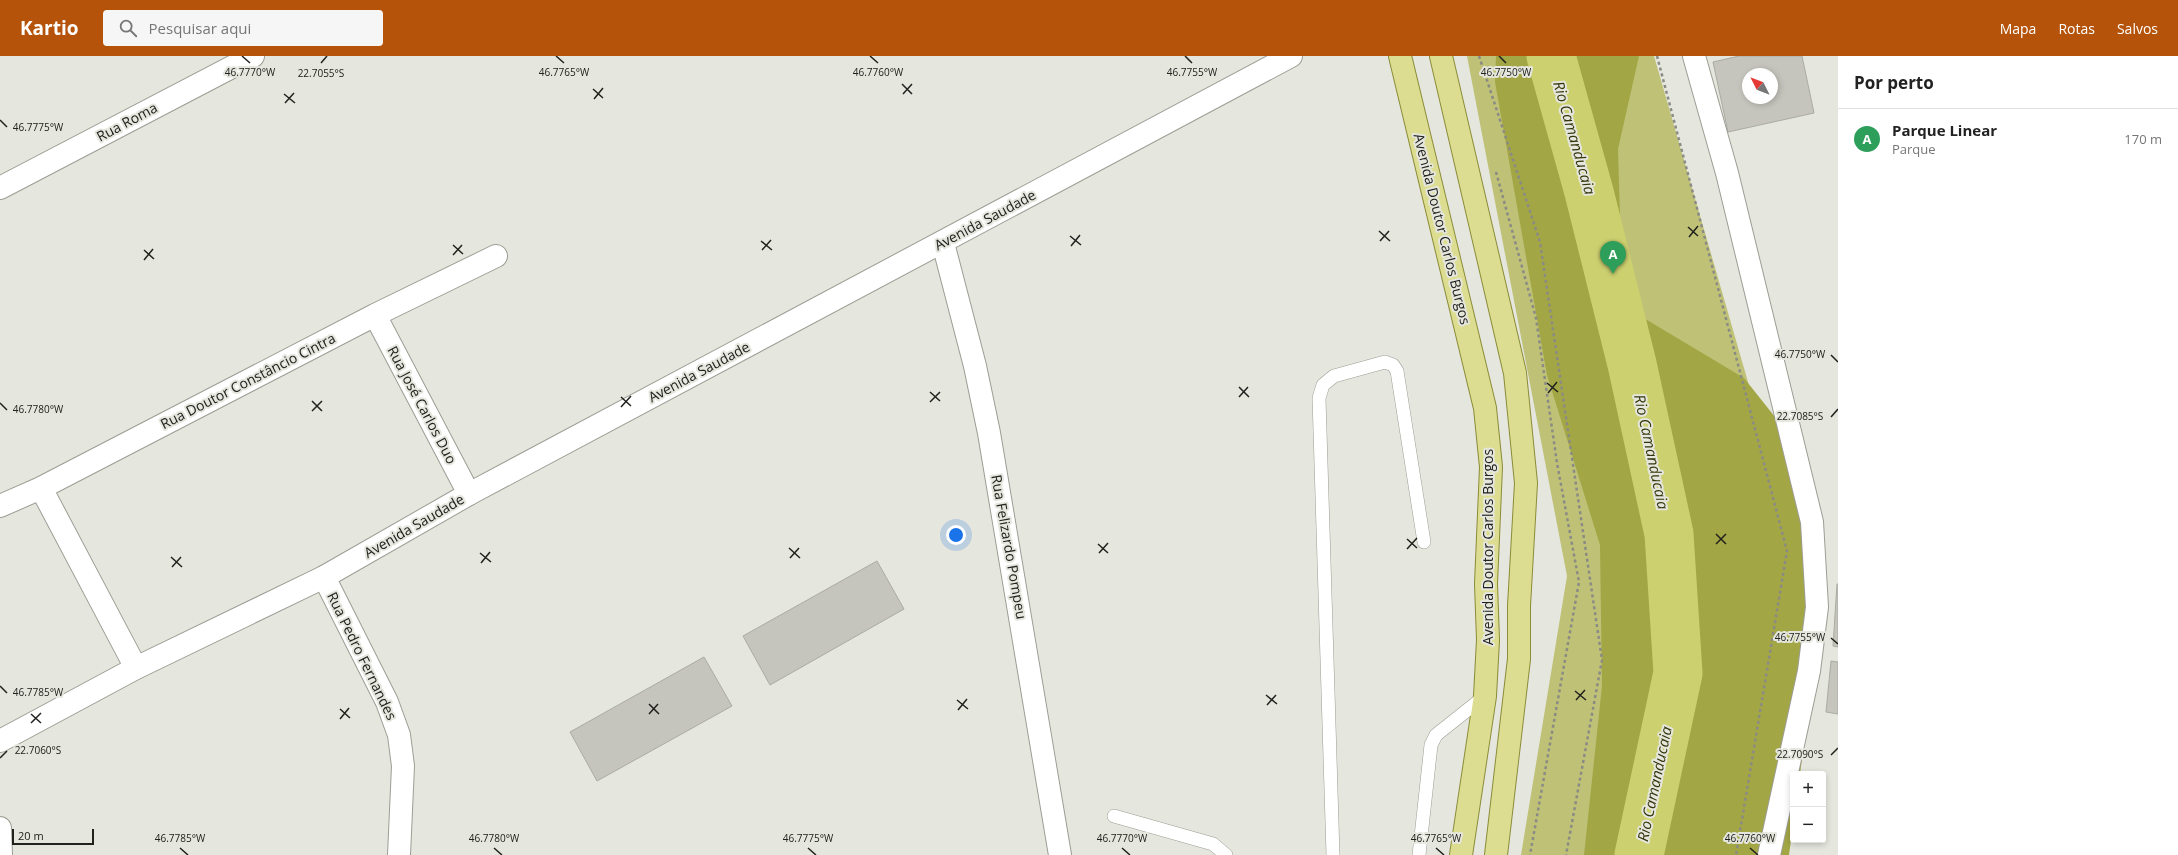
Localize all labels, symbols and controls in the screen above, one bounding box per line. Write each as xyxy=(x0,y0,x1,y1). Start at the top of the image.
search box xyxy=(103,10,383,46)
text: Kartio xyxy=(20,15,79,41)
icon: search xyxy=(117,17,139,39)
text: Pesquisar aqui xyxy=(149,18,251,38)
text: Mapa xyxy=(2000,19,2036,38)
text: Rotas xyxy=(2058,19,2095,38)
text: Salvos xyxy=(2117,19,2158,38)
text: 46.7770°W xyxy=(225,65,276,79)
text: 46.7765°W xyxy=(539,65,590,79)
text: 46.7760°W xyxy=(853,65,904,79)
text: 46.7755°W xyxy=(1167,65,1218,79)
text: 46.7750°W xyxy=(1481,65,1532,79)
text: 22.7055°S xyxy=(298,66,344,80)
north arrow xyxy=(1742,68,1778,104)
text: Por perto xyxy=(1854,71,1934,94)
water label: Rio Camanducaia xyxy=(1549,79,1601,197)
street label: Rua Roma xyxy=(93,98,161,146)
text: 46.7775°W xyxy=(13,120,64,134)
text: Parque Linear xyxy=(1892,120,1997,140)
text: A xyxy=(1863,130,1871,148)
text: 170 m xyxy=(2124,130,2162,148)
street label: Avenida Doutor Carlos Burgos xyxy=(1410,131,1476,327)
text: Parque xyxy=(1892,140,1936,158)
street label: Avenida Saudade xyxy=(931,185,1039,254)
pin: A xyxy=(1600,241,1626,274)
street label: Rua Doutor Constâncio Cintra xyxy=(157,328,339,433)
street label: Avenida Saudade xyxy=(645,337,753,406)
street label: Rua José Carlos Duo xyxy=(383,343,462,467)
text: 46.7750°W xyxy=(1775,347,1826,361)
water label: Rio Camanducaia xyxy=(1630,392,1674,512)
text: 46.7780°W xyxy=(13,402,64,416)
text: 22.7085°S xyxy=(1777,409,1823,423)
street label: Avenida Doutor Carlos Burgos xyxy=(1478,448,1497,645)
street label: Rua Felizardo Pompeu xyxy=(987,473,1032,621)
street label: Avenida Saudade xyxy=(360,489,467,562)
your location xyxy=(946,525,966,545)
street label: Rua Pedro Fernandes xyxy=(323,589,402,723)
text: 46.7755°W xyxy=(1775,630,1826,644)
text: 46.7785°W xyxy=(13,685,64,699)
water label: Rio Camanducaia xyxy=(1632,724,1676,843)
text: 22.7060°S xyxy=(15,743,61,757)
text: 22.7090°S xyxy=(1777,747,1823,761)
map controls xyxy=(1790,771,1826,843)
button: + xyxy=(1790,771,1826,807)
button: − xyxy=(1790,807,1826,843)
scale bar xyxy=(12,827,94,846)
text: 20 m xyxy=(18,828,44,843)
text: 46.7785°W xyxy=(155,831,206,845)
text: 46.7780°W xyxy=(469,831,520,845)
text: 46.7775°W xyxy=(783,831,834,845)
text: 46.7770°W xyxy=(1097,831,1148,845)
text: 46.7765°W xyxy=(1411,831,1462,845)
text: 46.7760°W xyxy=(1725,831,1776,845)

